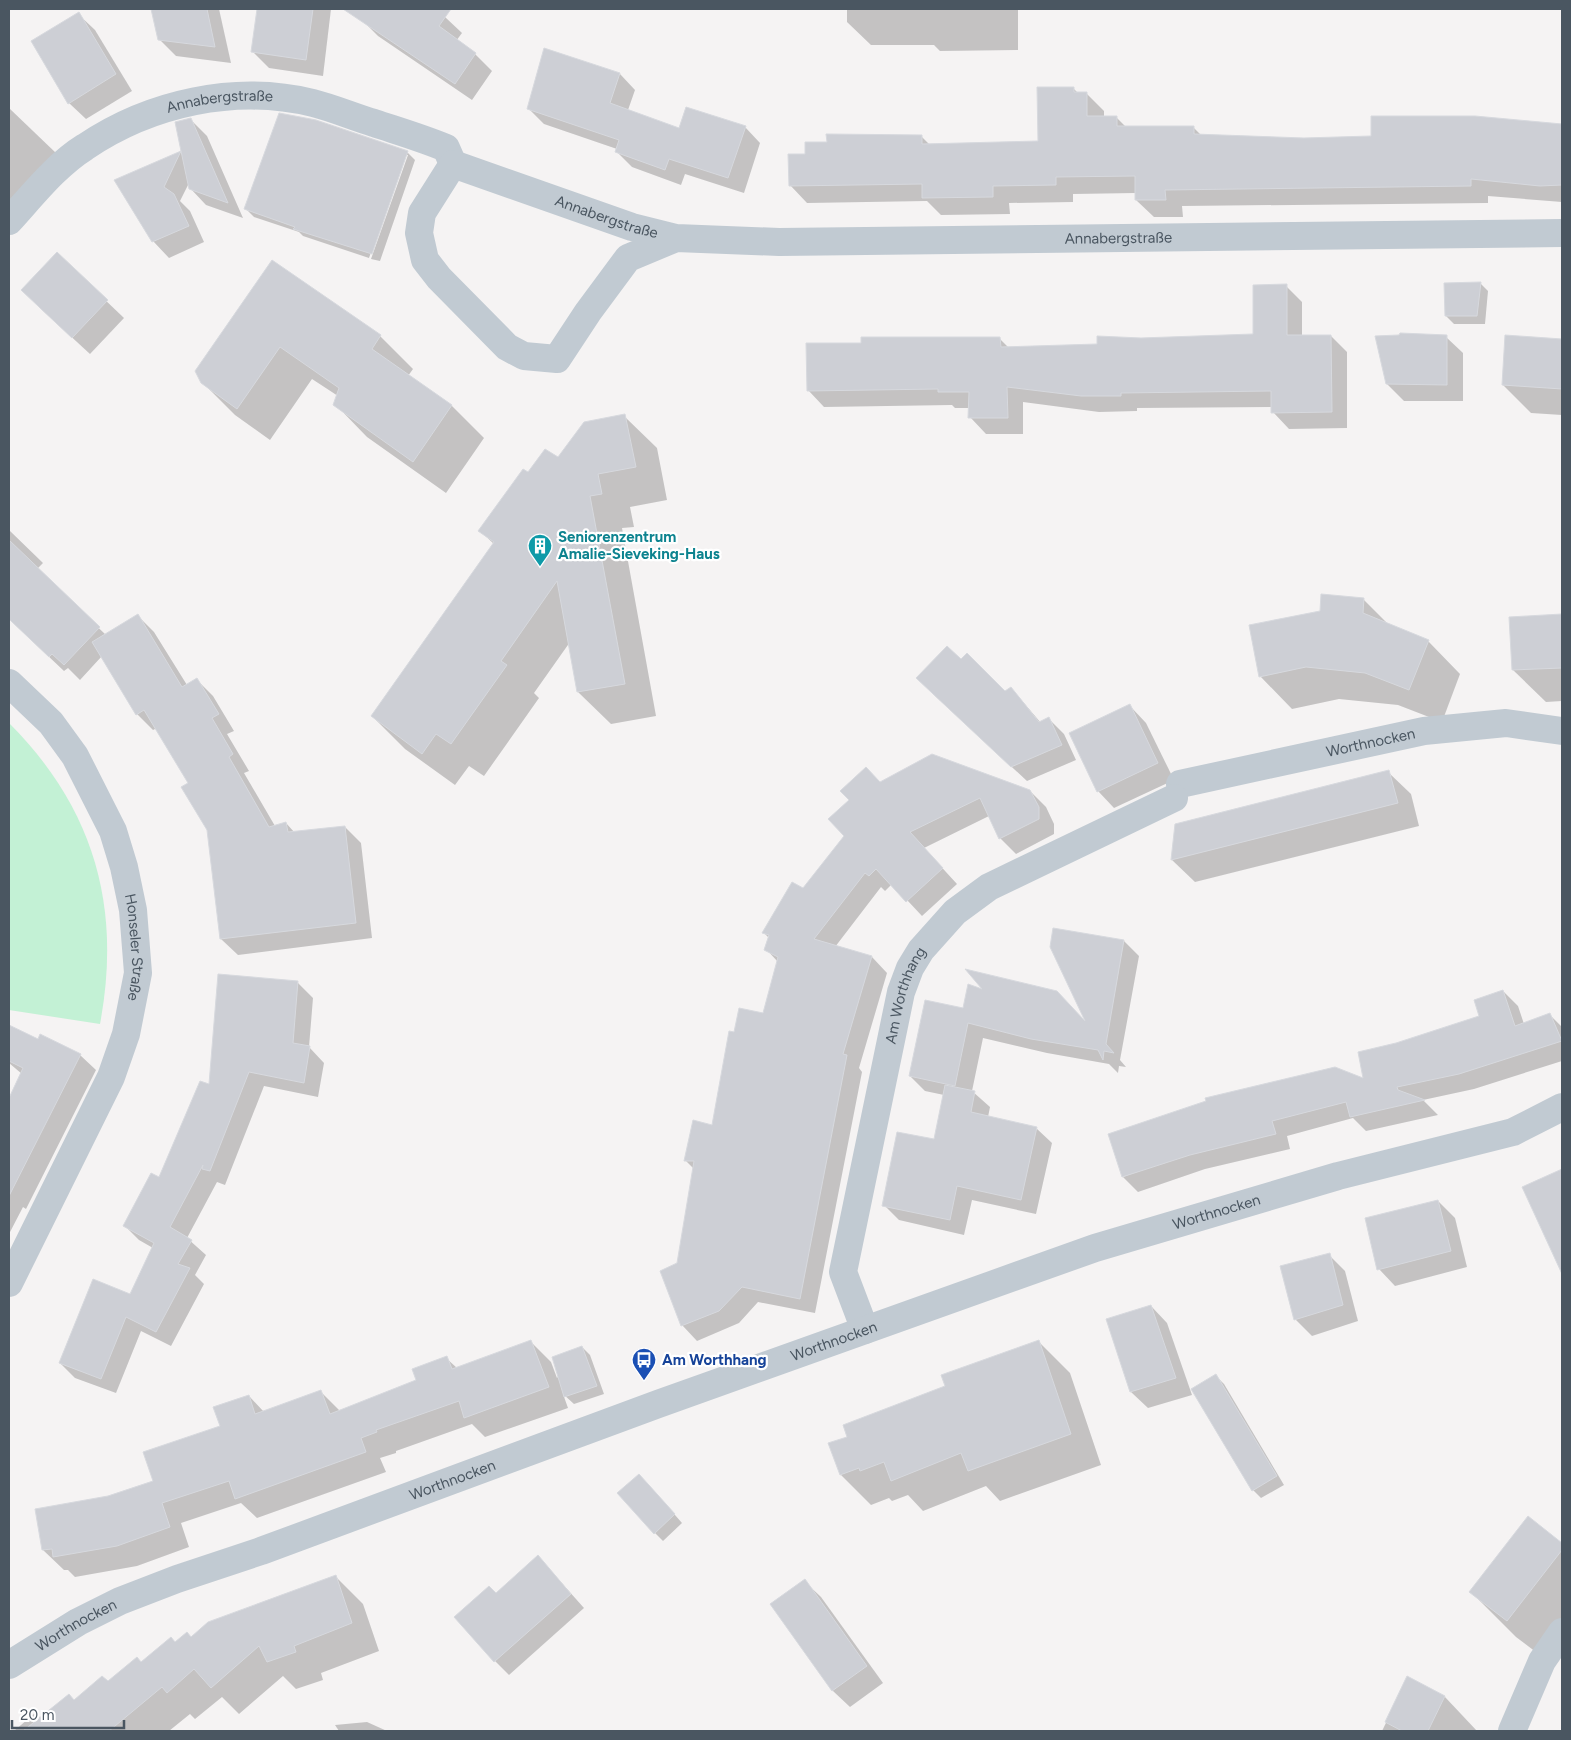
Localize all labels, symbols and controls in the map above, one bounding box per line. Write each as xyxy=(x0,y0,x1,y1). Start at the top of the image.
street label: Annabergstraße xyxy=(164,87,274,117)
street label: Annabergstraße xyxy=(553,192,660,242)
street label: Annabergstraße xyxy=(1064,228,1172,248)
place label: Seniorenzentrum Amalie-Sieveking-Haus xyxy=(558,528,720,563)
building icon: Seniorenzentrum Amalie-Sieveking-Haus xyxy=(527,533,553,567)
street label: Worthnocken xyxy=(1324,724,1417,761)
street label: Honseler Straße xyxy=(121,892,147,1003)
street label: Am Worthhang xyxy=(881,944,930,1045)
street label: Worthnocken xyxy=(1171,1191,1262,1233)
street label: Worthnocken xyxy=(788,1318,880,1365)
bus stop icon: Am Worthhang xyxy=(631,1347,657,1381)
place label: Am Worthhang xyxy=(662,1351,767,1369)
street label: Worthnocken xyxy=(407,1456,498,1504)
street label: Worthnocken xyxy=(32,1595,120,1655)
scale bar xyxy=(12,1698,125,1730)
text: 20 m xyxy=(20,1706,54,1724)

